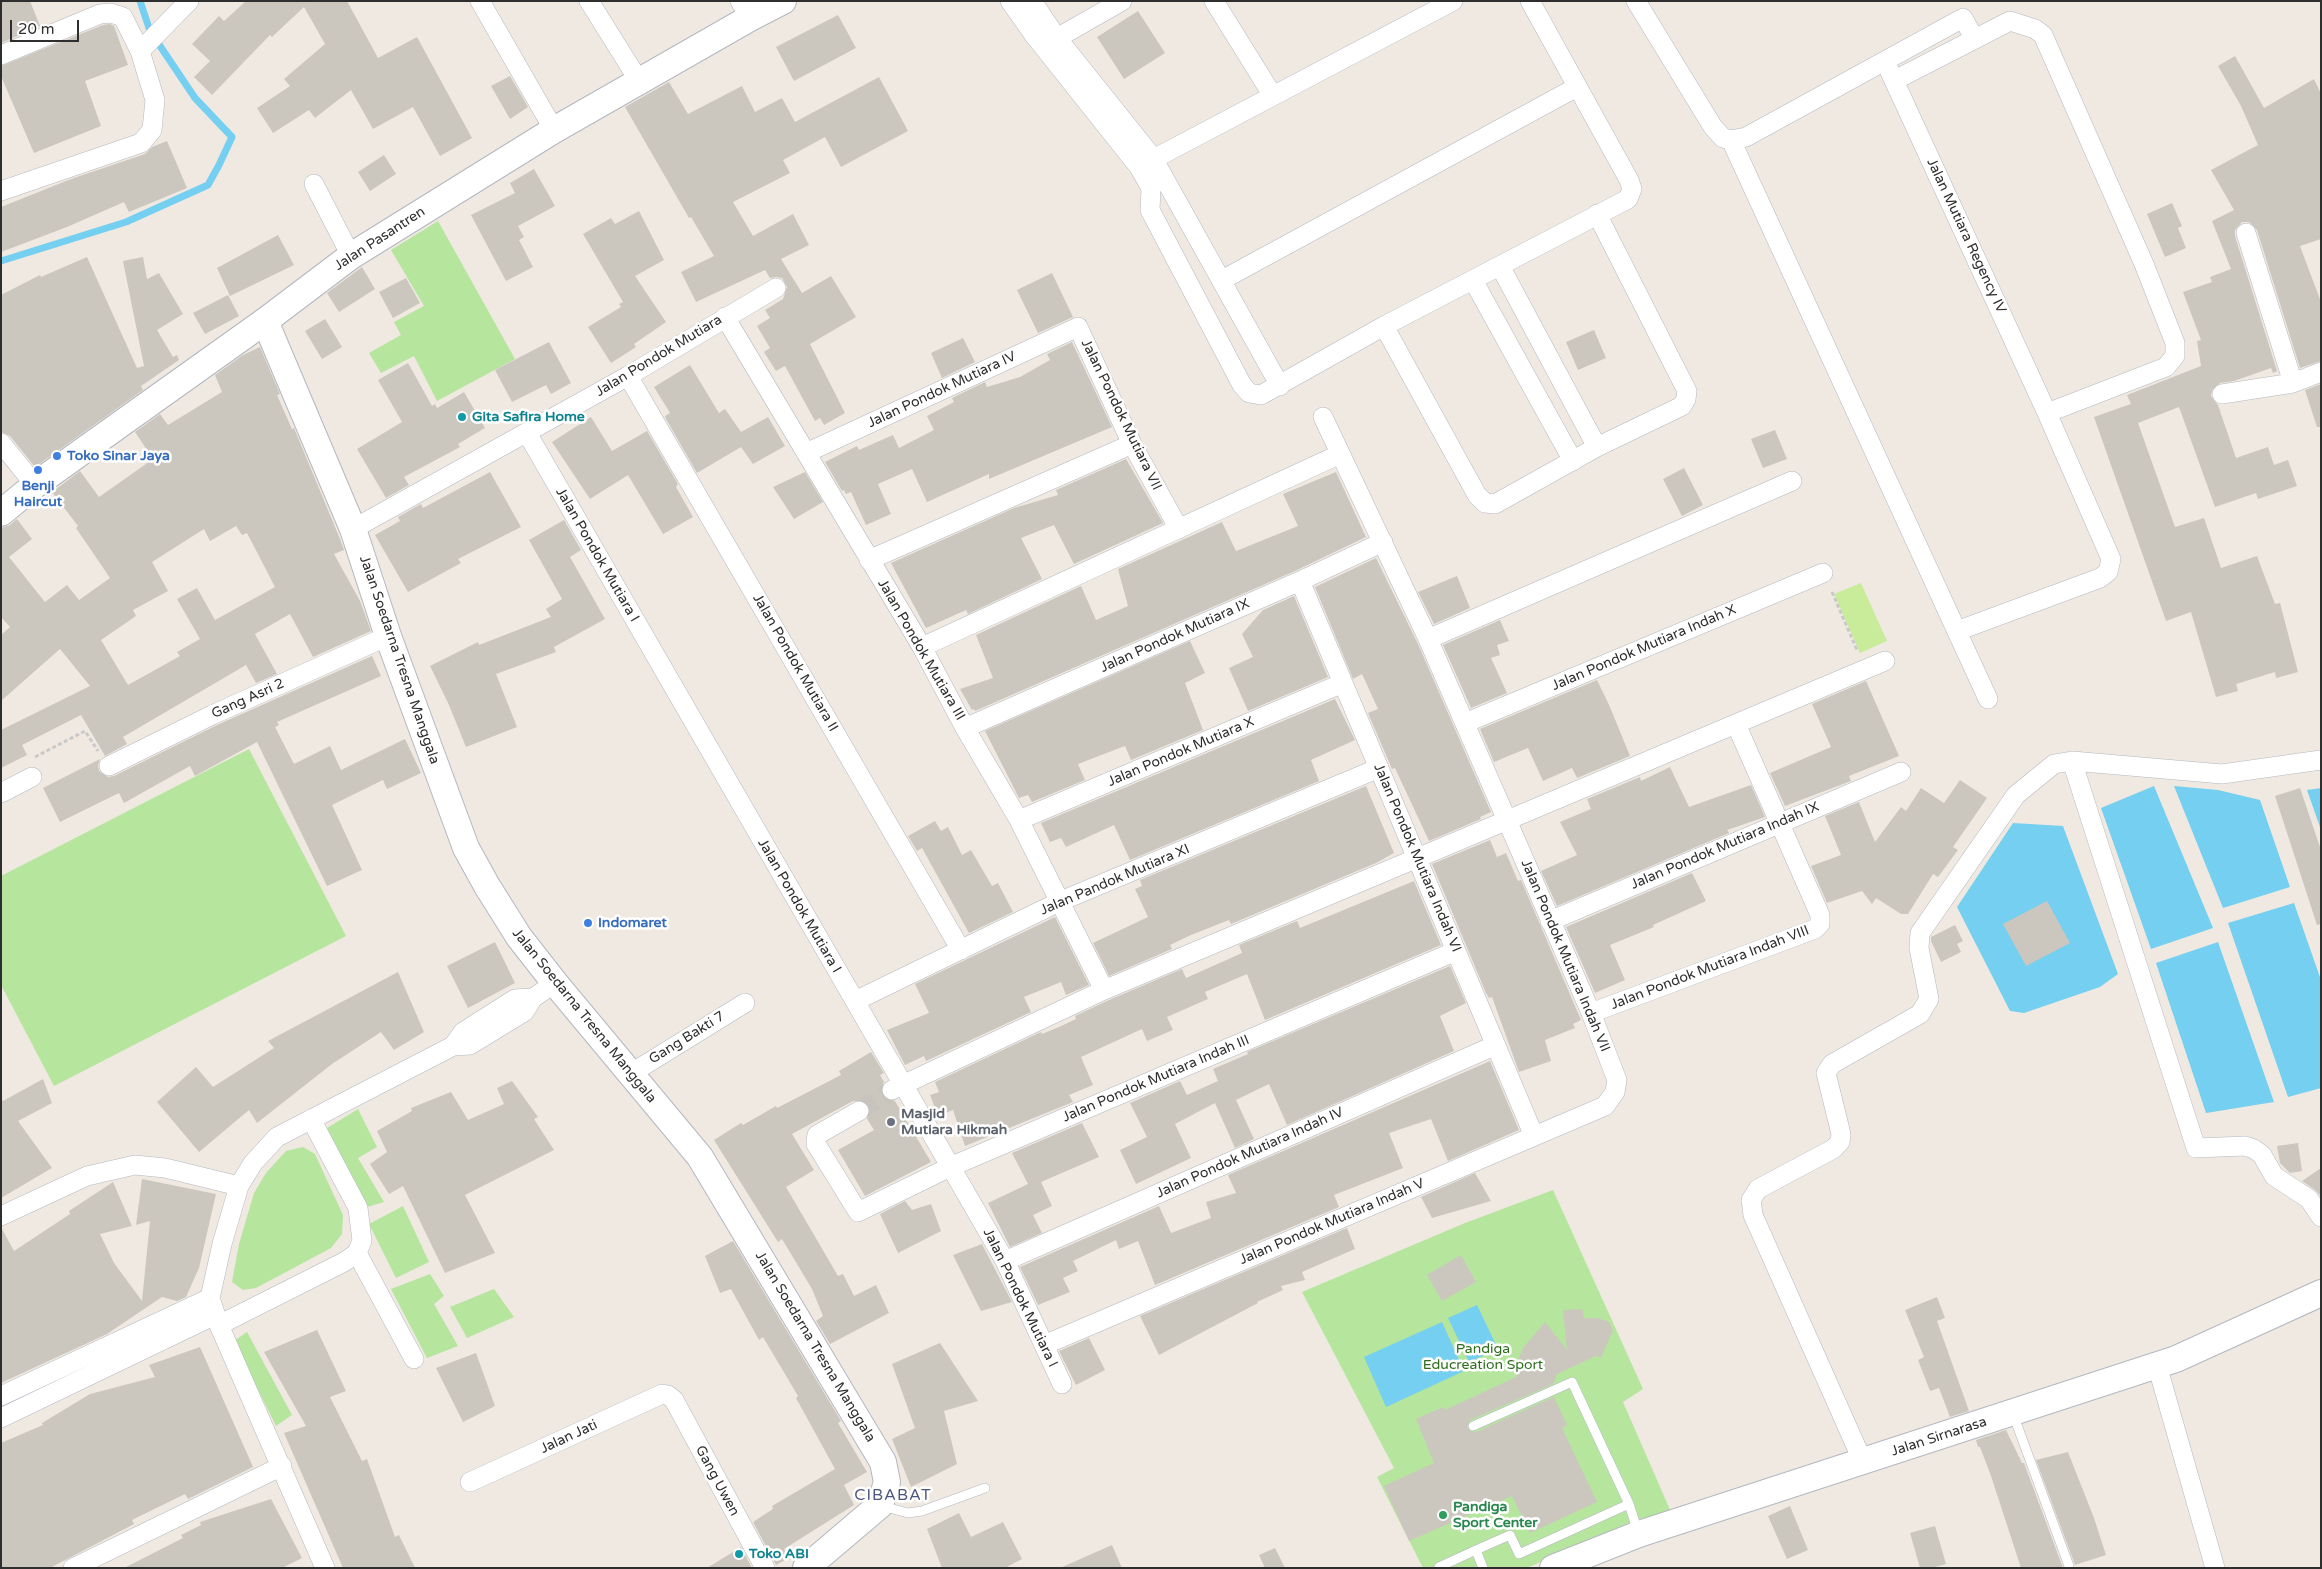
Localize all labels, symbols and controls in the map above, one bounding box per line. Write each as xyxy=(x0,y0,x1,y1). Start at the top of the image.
scale bar xyxy=(12,10,81,42)
text: 20 m xyxy=(18,20,55,38)
street label: Jalan Mutiara Regency IV xyxy=(1923,156,2009,316)
street label: Jalan Pasantren xyxy=(332,203,428,275)
street label: Jalan Pondok Mutiara xyxy=(593,312,725,400)
street label: Jalan Pondok Mutiara VII xyxy=(1077,337,1165,493)
street label: Jalan Pondok Mutiara IV xyxy=(865,348,1019,432)
place label: Gita Safira Home xyxy=(472,409,585,425)
marker: Gita Safira Home xyxy=(456,411,468,423)
place label: Toko Sinar Jaya xyxy=(67,448,170,464)
marker: Toko Sinar Jaya xyxy=(51,450,63,462)
marker: Benji Haircut xyxy=(32,464,44,476)
place label: Benji Haircut xyxy=(14,478,62,511)
street label: Jalan Pondok Mutiara I xyxy=(552,485,642,625)
street label: Jalan Soedarna Tresna Manggala xyxy=(355,554,443,766)
street label: Jalan Pondok Mutiara III xyxy=(874,576,968,724)
street label: Jalan Pondok Mutiara II xyxy=(749,591,841,735)
street label: Jalan Pondok Mutiara IX xyxy=(1098,595,1252,677)
street label: Jalan Pondok Mutiara Indah X xyxy=(1549,601,1739,695)
street label: Gang Asri 2 xyxy=(209,675,287,723)
street label: Jalan Pondok Mutiara X xyxy=(1105,713,1257,791)
street label: Jalan Pondok Mutiara Indah VI xyxy=(1370,761,1464,955)
street label: Jalan Pondok Mutiara Indah IX xyxy=(1628,799,1822,893)
street label: Jalan Pondok Mutiara I xyxy=(754,836,844,976)
street label: Jalan Pandok Mutiara XI xyxy=(1038,841,1192,919)
street label: Jalan Pondok Mutiara Indah VII xyxy=(1517,857,1613,1055)
place label: Indomaret xyxy=(598,915,667,931)
marker: Indomaret xyxy=(582,917,594,929)
street label: Jalan Pondok Mutiara Indah VIII xyxy=(1608,922,1812,1014)
street label: Jalan Soedarna Tresna Manggala xyxy=(508,925,660,1107)
street label: Gang Bakti 7 xyxy=(646,1008,728,1068)
street label: Jalan Pondok Mutiara Indah III xyxy=(1060,1032,1252,1126)
street label: Jalan Pondok Mutiara Indah IV xyxy=(1154,1104,1346,1202)
place label: Masjid Mutiara Hikmah xyxy=(901,1106,1007,1138)
marker: Masjid Mutiara Hikmah xyxy=(885,1116,897,1128)
street label: Jalan Pondok Mutiara Indah V xyxy=(1237,1175,1427,1269)
street label: Jalan Pondok Mutiara I xyxy=(979,1226,1061,1370)
street label: Jalan Soedarna Tresna Manggala xyxy=(751,1249,879,1445)
park label: Pandiga Educreation Sport xyxy=(1423,1341,1543,1374)
street label: Jalan Sirnarasa xyxy=(1889,1414,1989,1460)
street label: Jalan Jati xyxy=(538,1417,600,1457)
street label: Gang Uwen xyxy=(691,1443,743,1519)
district label: CIBABAT xyxy=(853,1486,933,1506)
place label: Pandiga Sport Center xyxy=(1453,1499,1538,1531)
marker: Pandiga Sport Center xyxy=(1437,1509,1449,1521)
place label: Toko ABI xyxy=(749,1546,809,1562)
marker: Toko ABI xyxy=(733,1548,745,1560)

